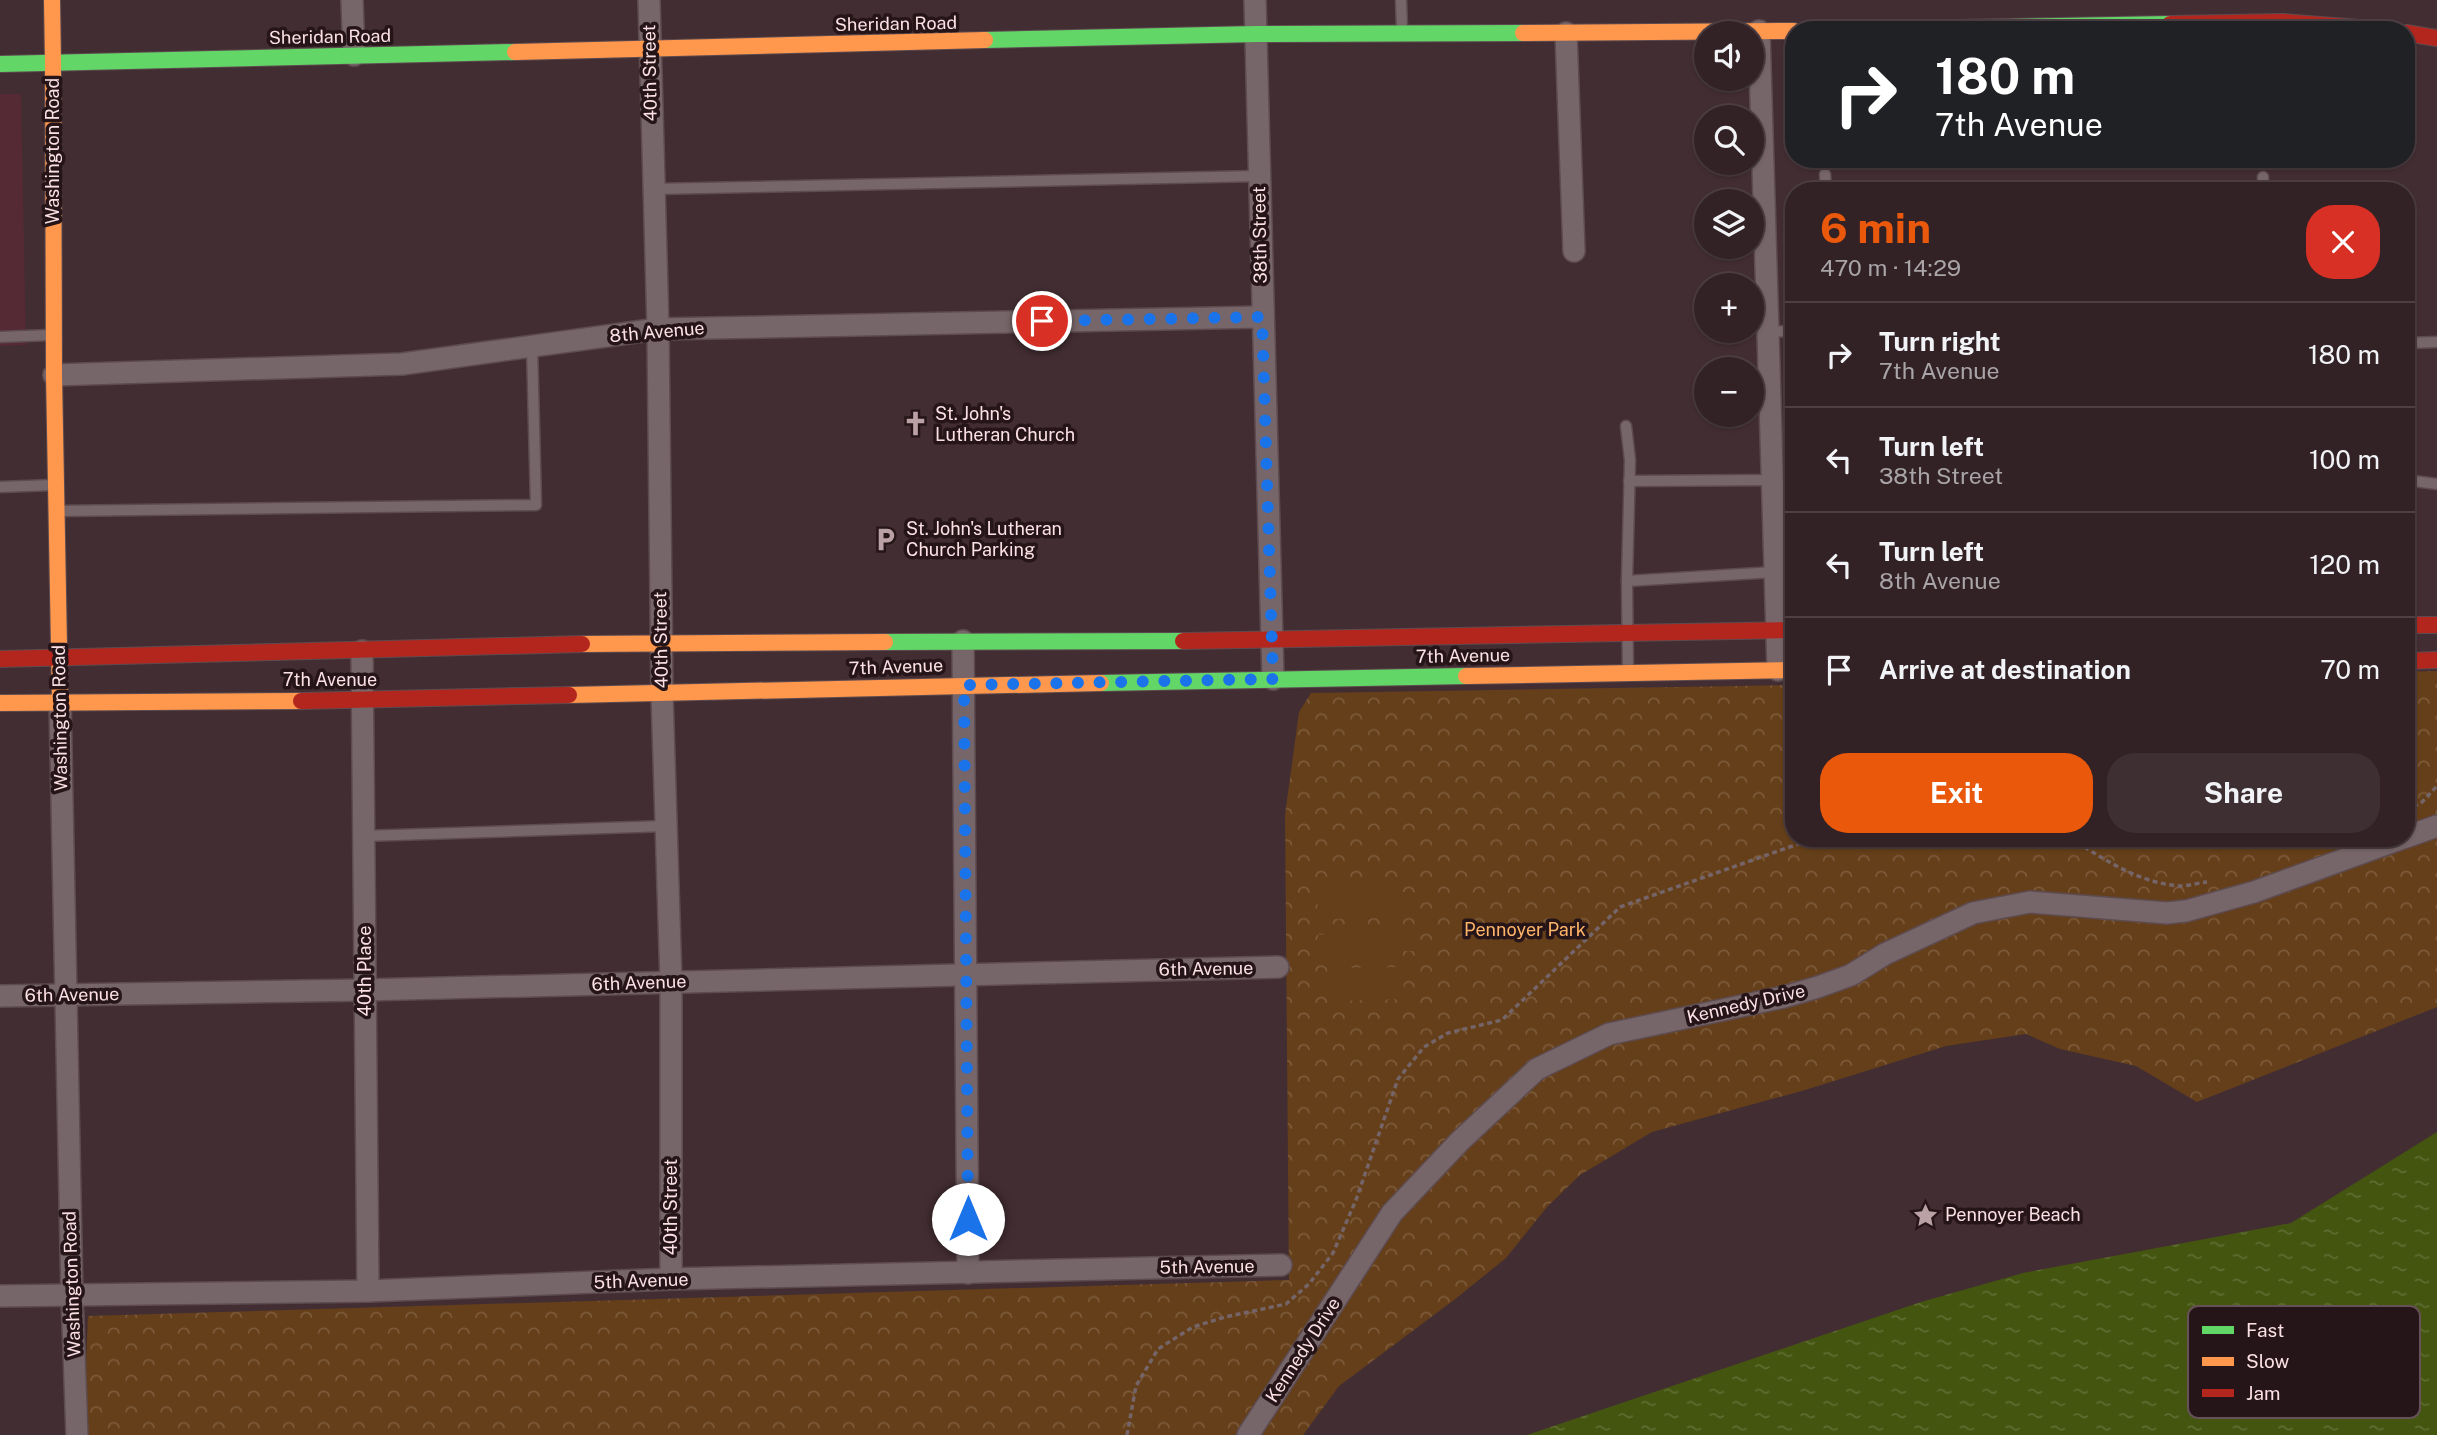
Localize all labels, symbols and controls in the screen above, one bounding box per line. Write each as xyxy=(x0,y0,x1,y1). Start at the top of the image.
street label: Sheridan Road xyxy=(835,12,957,35)
map controls xyxy=(1694,21,1764,427)
button: sound xyxy=(1694,21,1764,91)
street label: 40th Street xyxy=(638,24,661,122)
street label: Sheridan Road xyxy=(269,25,391,48)
text: 180 m xyxy=(1935,47,2075,105)
icon: right xyxy=(1820,49,1911,140)
street label: Washington Road xyxy=(42,78,63,224)
button: search xyxy=(1694,105,1764,175)
text: 7th Avenue xyxy=(1935,106,2103,143)
street label: 38th Street xyxy=(1248,186,1271,284)
button: layers xyxy=(1694,189,1764,259)
text: 6 min xyxy=(1820,203,1931,252)
button: close xyxy=(2306,205,2380,279)
text: 470 m · 14:29 xyxy=(1820,254,1961,281)
button: + xyxy=(1694,273,1764,343)
pin xyxy=(1012,291,1072,351)
icon: arrive xyxy=(1023,302,1061,340)
street label: 8th Avenue xyxy=(609,317,705,346)
text: Turn right xyxy=(1879,326,2001,357)
icon: right xyxy=(1820,336,1858,374)
text: 180 m xyxy=(2308,339,2380,370)
button: − xyxy=(1694,357,1764,427)
text: 7th Avenue xyxy=(1879,357,2000,384)
place label: St. John's Lutheran Church xyxy=(935,403,1075,445)
church icon: St. John's Lutheran Church xyxy=(901,410,929,438)
text: Turn left xyxy=(1879,431,1984,462)
icon: left xyxy=(1820,441,1858,479)
text: 100 m xyxy=(2309,444,2380,475)
text: 38th Street xyxy=(1879,462,2003,489)
place label: St. John's Lutheran Church Parking xyxy=(906,518,1062,560)
parking icon: St. John's Lutheran Church Parking xyxy=(872,525,900,553)
text: Turn left xyxy=(1879,536,1984,567)
icon: left xyxy=(1820,546,1858,584)
text: 120 m xyxy=(2309,549,2380,580)
text: 8th Avenue xyxy=(1879,567,2001,594)
street label: 40th Street xyxy=(649,591,672,689)
street label: 7th Avenue xyxy=(1416,644,1510,667)
street label: Washington Road xyxy=(48,645,71,791)
icon: arrive xyxy=(1820,651,1858,689)
street label: 7th Avenue xyxy=(848,654,944,679)
text: Arrive at destination xyxy=(1879,654,2131,685)
text: 70 m xyxy=(2320,654,2380,685)
street label: 7th Avenue xyxy=(283,669,377,690)
button: Exit xyxy=(1820,753,2093,833)
button: Share xyxy=(2107,753,2380,833)
park label: Pennoyer Park xyxy=(1464,919,1586,940)
street label: 40th Place xyxy=(354,926,375,1016)
street label: 6th Avenue xyxy=(1158,957,1254,980)
street label: 6th Avenue xyxy=(591,970,687,995)
street label: Kennedy Drive xyxy=(1685,980,1807,1027)
street label: 6th Avenue xyxy=(24,983,120,1006)
street label: 40th Street xyxy=(660,1159,681,1255)
position arrow xyxy=(931,1182,1005,1256)
place icon: Pennoyer Beach xyxy=(1911,1201,1939,1229)
place label: Pennoyer Beach xyxy=(1945,1204,2081,1225)
street label: Washington Road xyxy=(58,1211,85,1357)
street label: 5th Avenue xyxy=(1159,1255,1255,1278)
street label: 5th Avenue xyxy=(593,1268,689,1293)
street label: Kennedy Drive xyxy=(1261,1293,1344,1406)
legend xyxy=(2188,1306,2420,1418)
text: Fast xyxy=(2246,1319,2284,1341)
text: Slow xyxy=(2246,1350,2290,1372)
text: Jam xyxy=(2246,1382,2280,1404)

